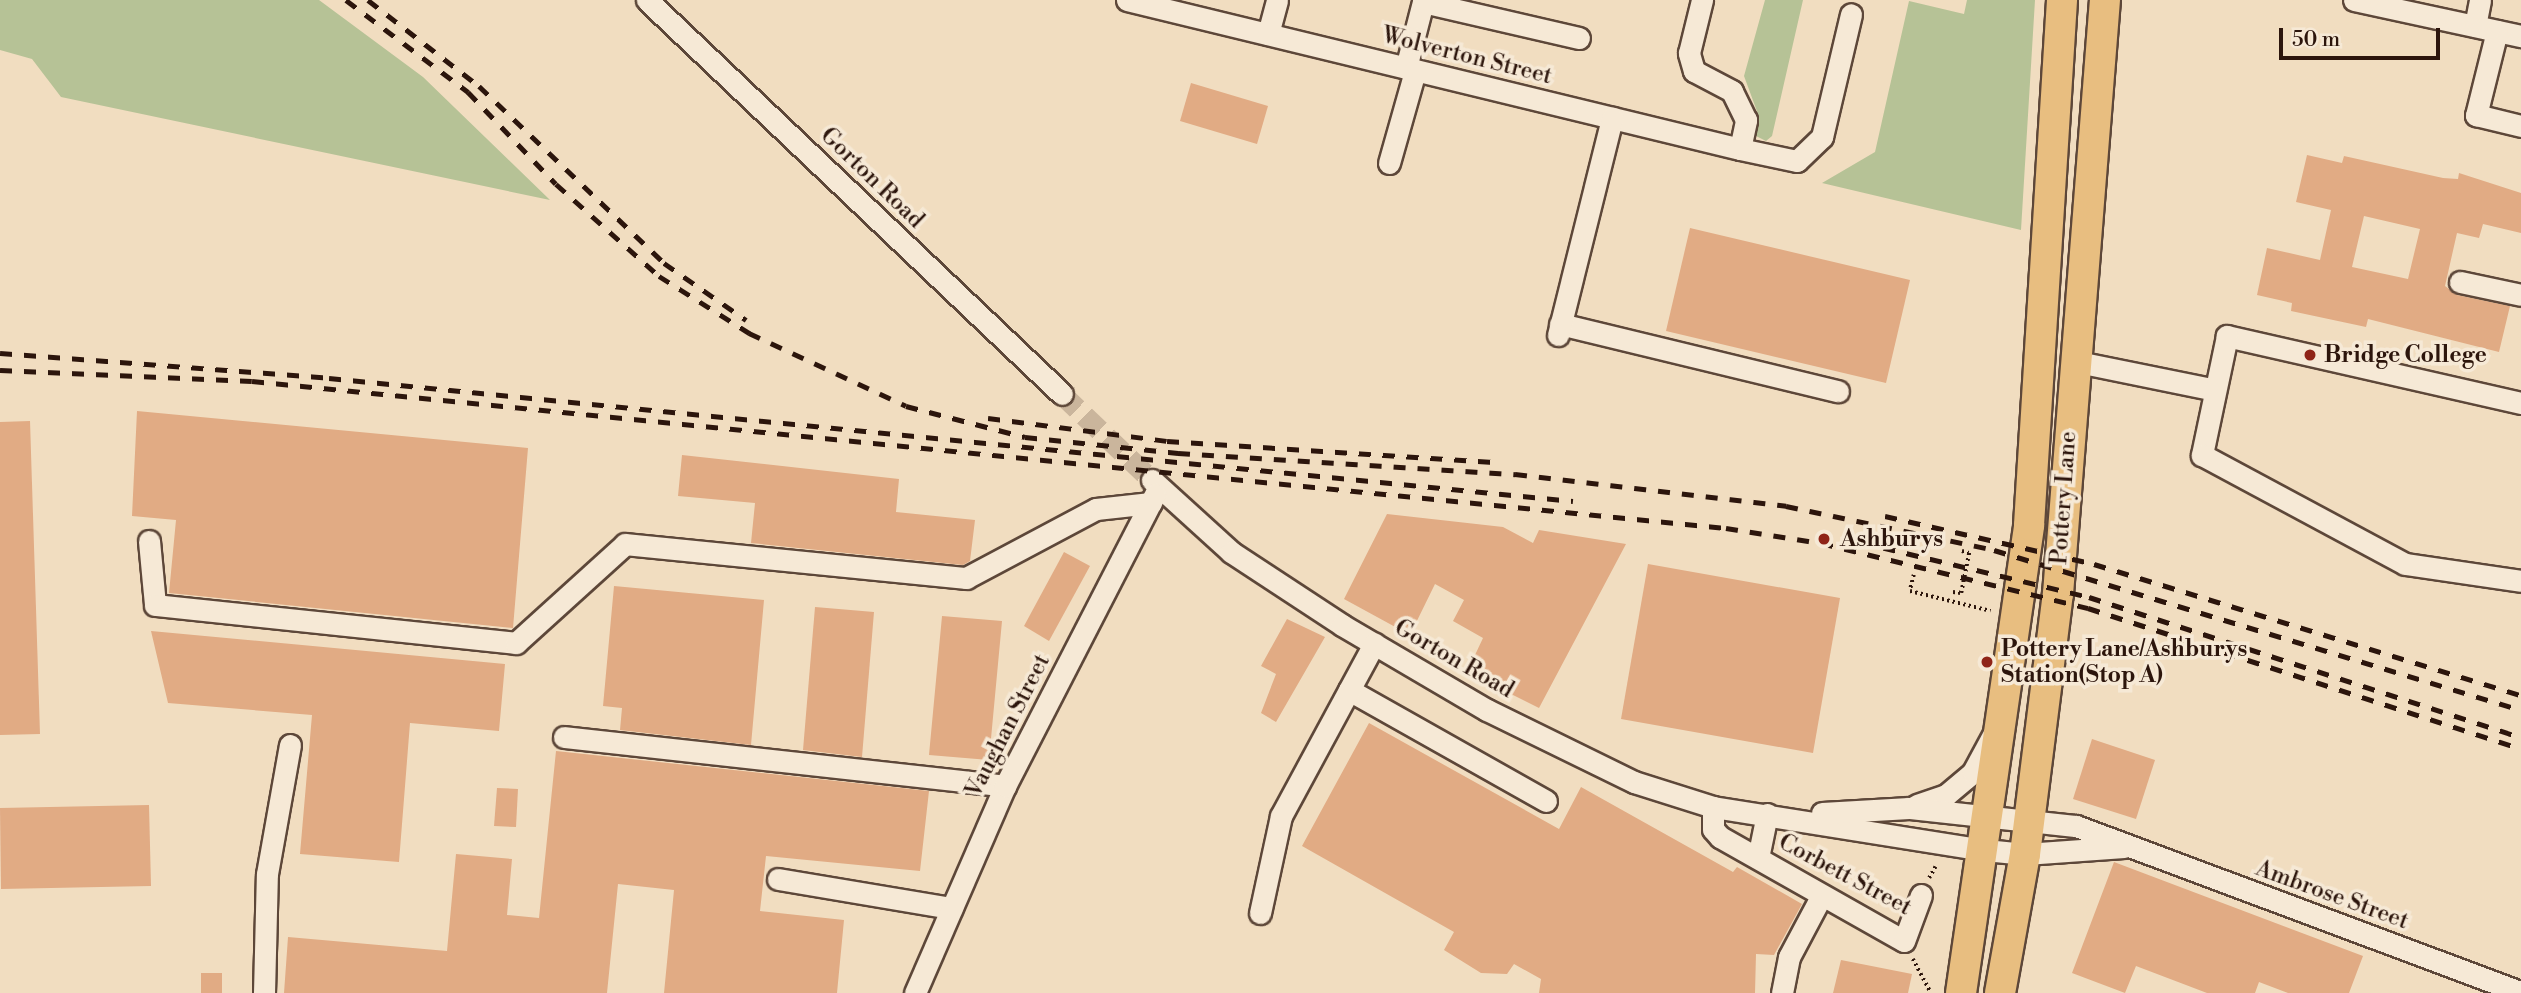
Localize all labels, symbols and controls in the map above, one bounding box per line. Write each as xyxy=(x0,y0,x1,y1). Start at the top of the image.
scale bar xyxy=(2283,14,2444,58)
street label: Wolverton Street xyxy=(1379,22,1555,90)
text: 50 m xyxy=(2292,27,2340,53)
street label: Gorton Road xyxy=(815,122,929,234)
place label: Bridge College xyxy=(2324,341,2487,369)
marker: Bridge College xyxy=(2302,347,2318,363)
street label: Pottery Lane xyxy=(2046,430,2082,566)
place label: Ashburys xyxy=(1840,525,1943,553)
marker: Ashburys xyxy=(1814,529,1834,549)
street label: Gorton Road xyxy=(1389,614,1519,704)
place label: Pottery Lane/Ashburys Station(Stop A) xyxy=(2001,635,2247,689)
street label: Vaughan Street xyxy=(960,650,1056,802)
marker: Pottery Lane/Ashburys Station(Stop A) xyxy=(1979,654,1995,670)
street label: Corbett Street xyxy=(1774,828,1916,922)
street label: Ambrose Street xyxy=(2252,855,2412,935)

